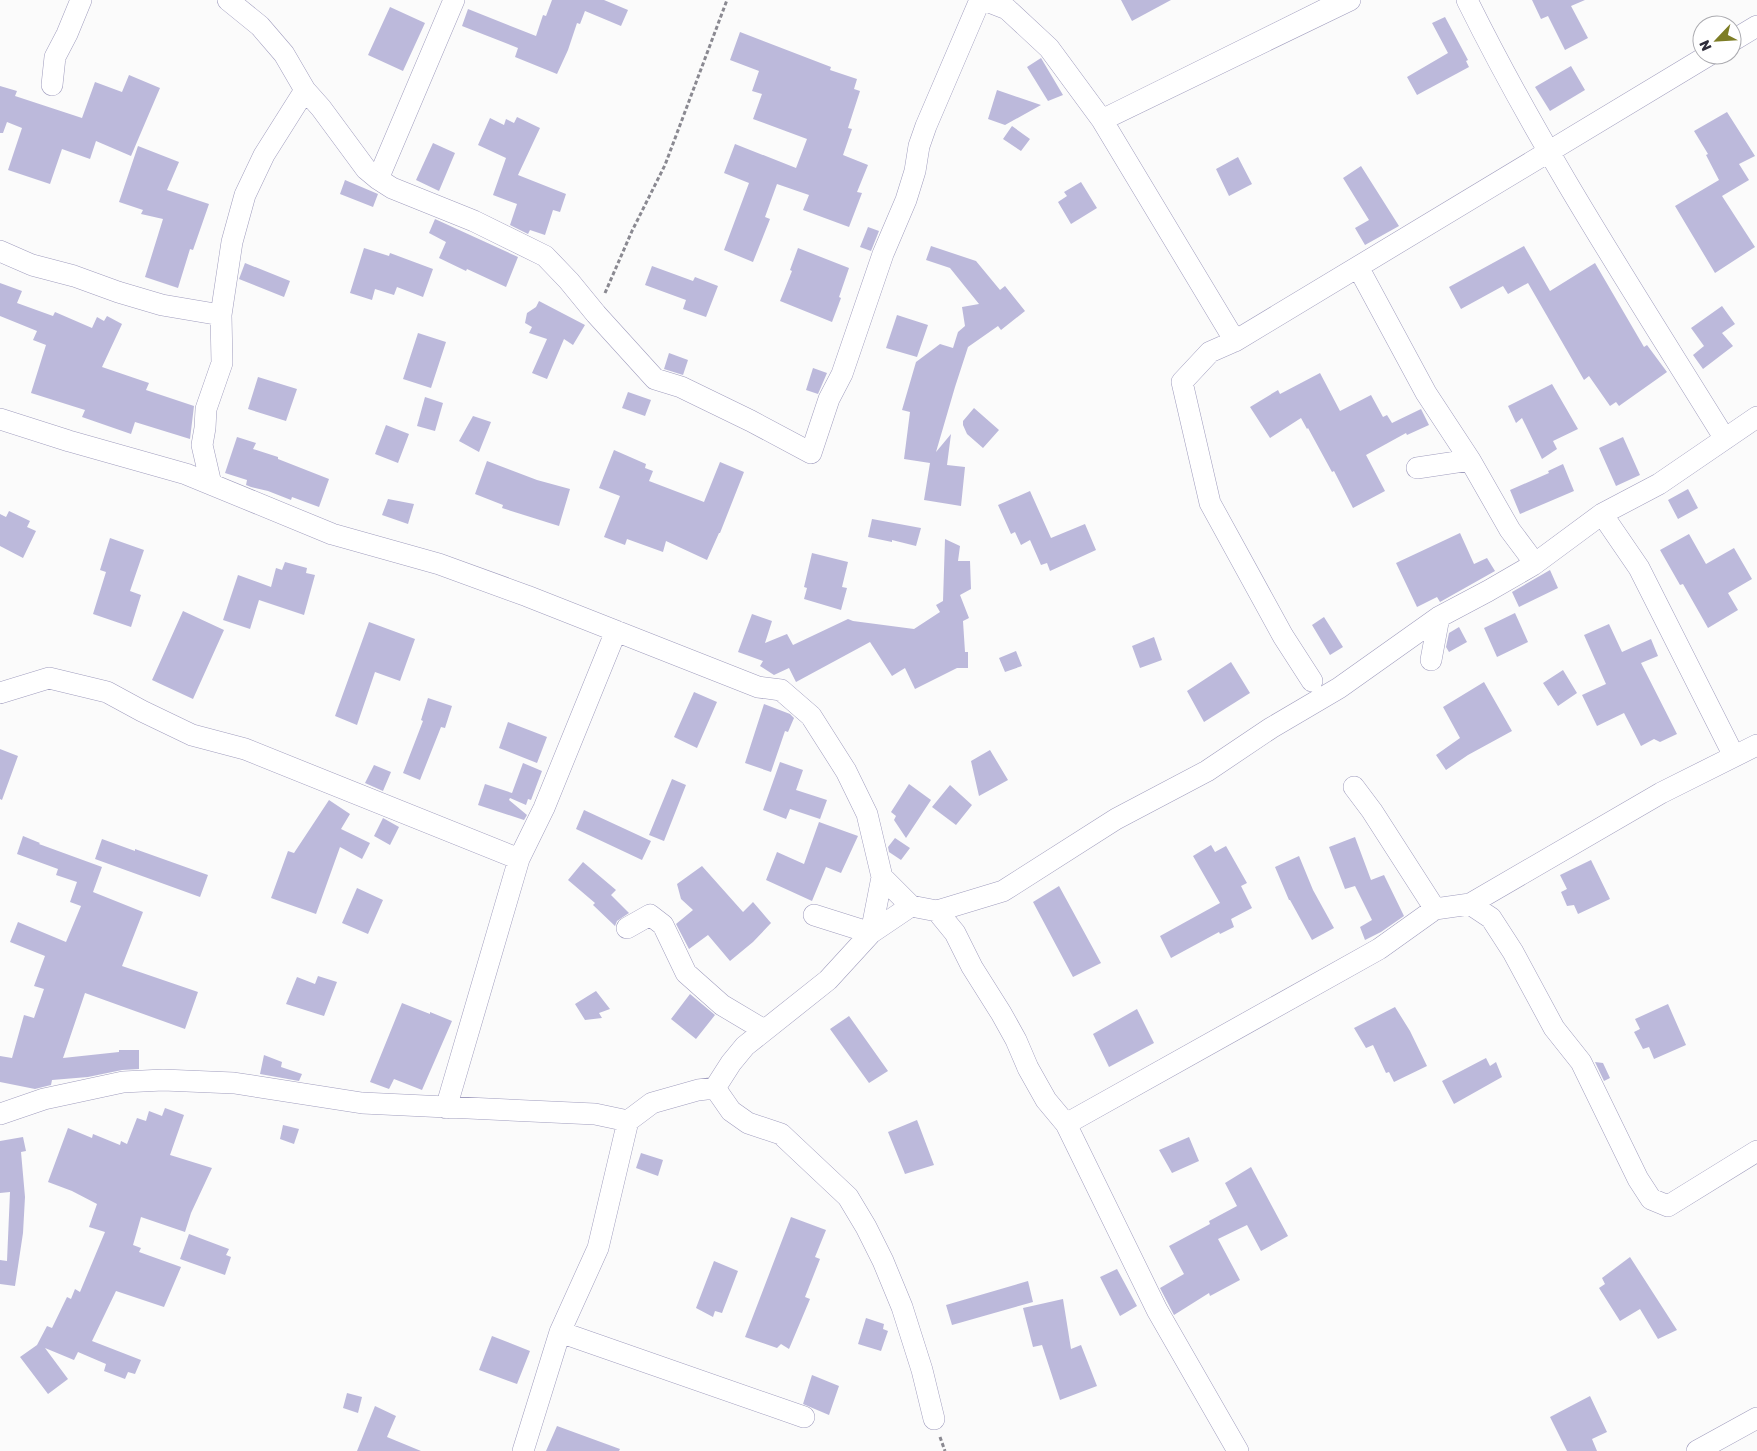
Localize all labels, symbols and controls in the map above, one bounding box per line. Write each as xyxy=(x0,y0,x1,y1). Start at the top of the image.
north arrow xyxy=(1692,15,1742,65)
text: N xyxy=(1696,37,1716,53)

